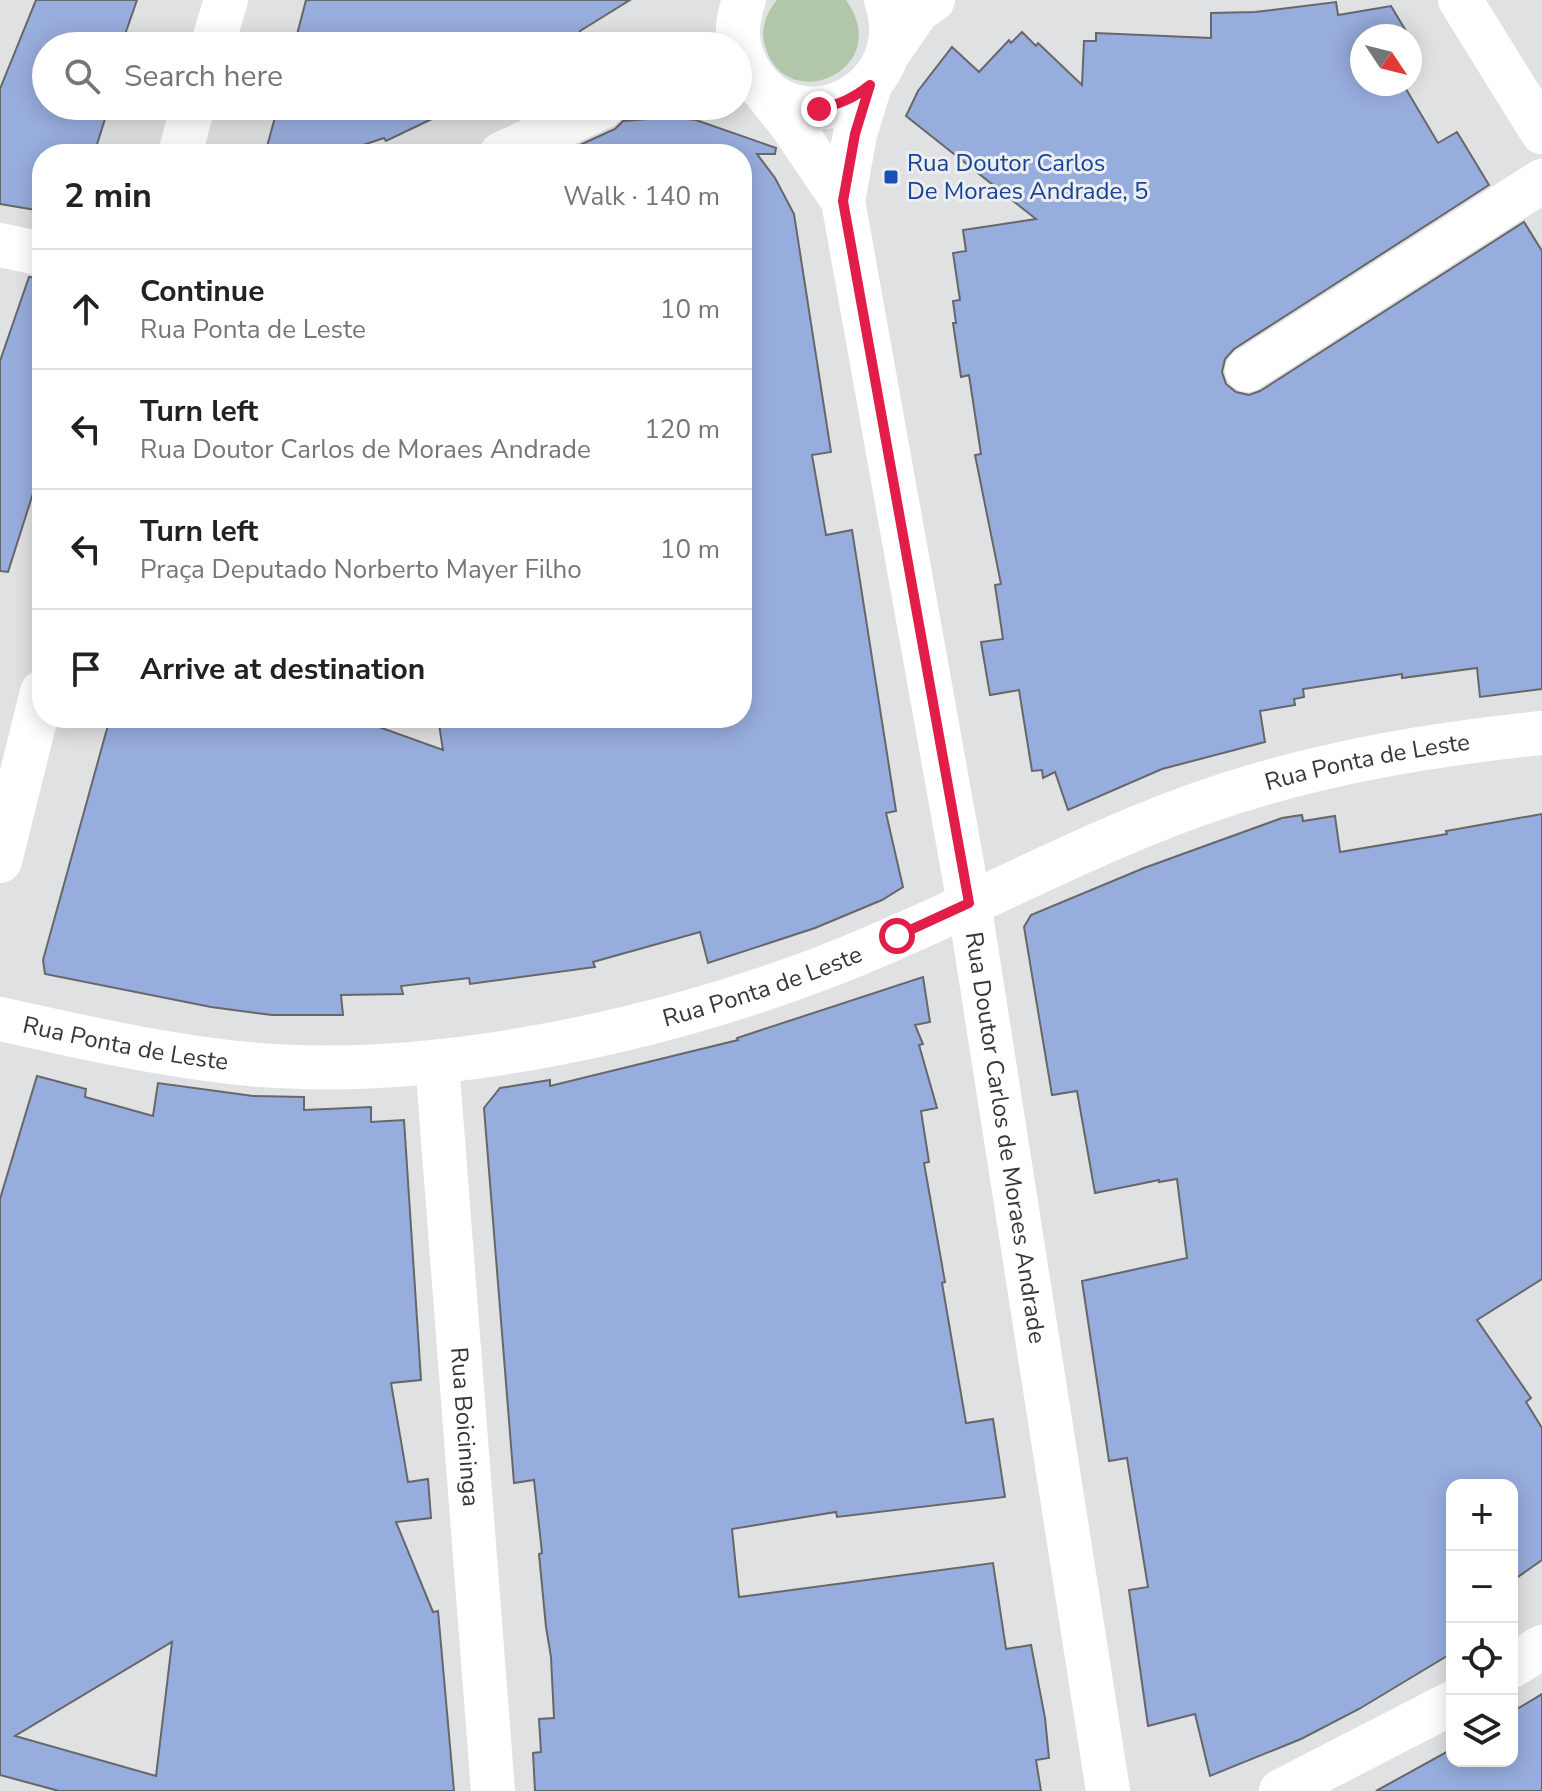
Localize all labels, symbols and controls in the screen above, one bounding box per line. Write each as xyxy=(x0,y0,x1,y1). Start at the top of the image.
north arrow xyxy=(1350,24,1422,96)
search box xyxy=(32,32,752,120)
icon: search xyxy=(60,54,104,98)
text: Search here xyxy=(124,56,283,97)
route end xyxy=(801,91,837,127)
place label: Rua Doutor Carlos De Moraes Andrade, 5 xyxy=(907,147,1148,207)
marker: Rua Doutor Carlos De Moraes Andrade, 5 xyxy=(882,168,900,186)
text: 2 min xyxy=(64,173,152,219)
text: Walk · 140 m xyxy=(563,179,720,214)
text: Continue xyxy=(140,271,265,312)
icon: ahead xyxy=(64,287,108,331)
text: 10 m xyxy=(660,292,720,327)
text: Rua Ponta de Leste xyxy=(140,312,366,347)
text: Turn left xyxy=(140,391,258,432)
icon: left xyxy=(64,407,108,451)
text: 120 m xyxy=(644,412,720,447)
text: Rua Doutor Carlos de Moraes Andrade xyxy=(140,432,591,467)
text: Turn left xyxy=(140,511,258,552)
icon: left xyxy=(64,527,108,571)
text: 10 m xyxy=(660,532,720,567)
text: Praça Deputado Norberto Mayer Filho xyxy=(140,552,582,587)
icon: arrive xyxy=(64,647,108,691)
text: Arrive at destination xyxy=(140,649,425,690)
street label: Rua Ponta de Leste xyxy=(1261,726,1472,798)
route start xyxy=(879,918,915,954)
street label: Rua Doutor Carlos de Moraes Andrade xyxy=(958,929,1054,1346)
street label: Rua Ponta de Leste xyxy=(659,938,867,1034)
street label: Rua Ponta de Leste xyxy=(20,1009,230,1078)
street label: Rua Boicininga xyxy=(443,1346,487,1508)
map controls xyxy=(1446,1479,1518,1767)
button: + xyxy=(1446,1479,1518,1551)
button: − xyxy=(1446,1551,1518,1623)
button: locate xyxy=(1446,1623,1518,1695)
button: layers xyxy=(1446,1695,1518,1767)

